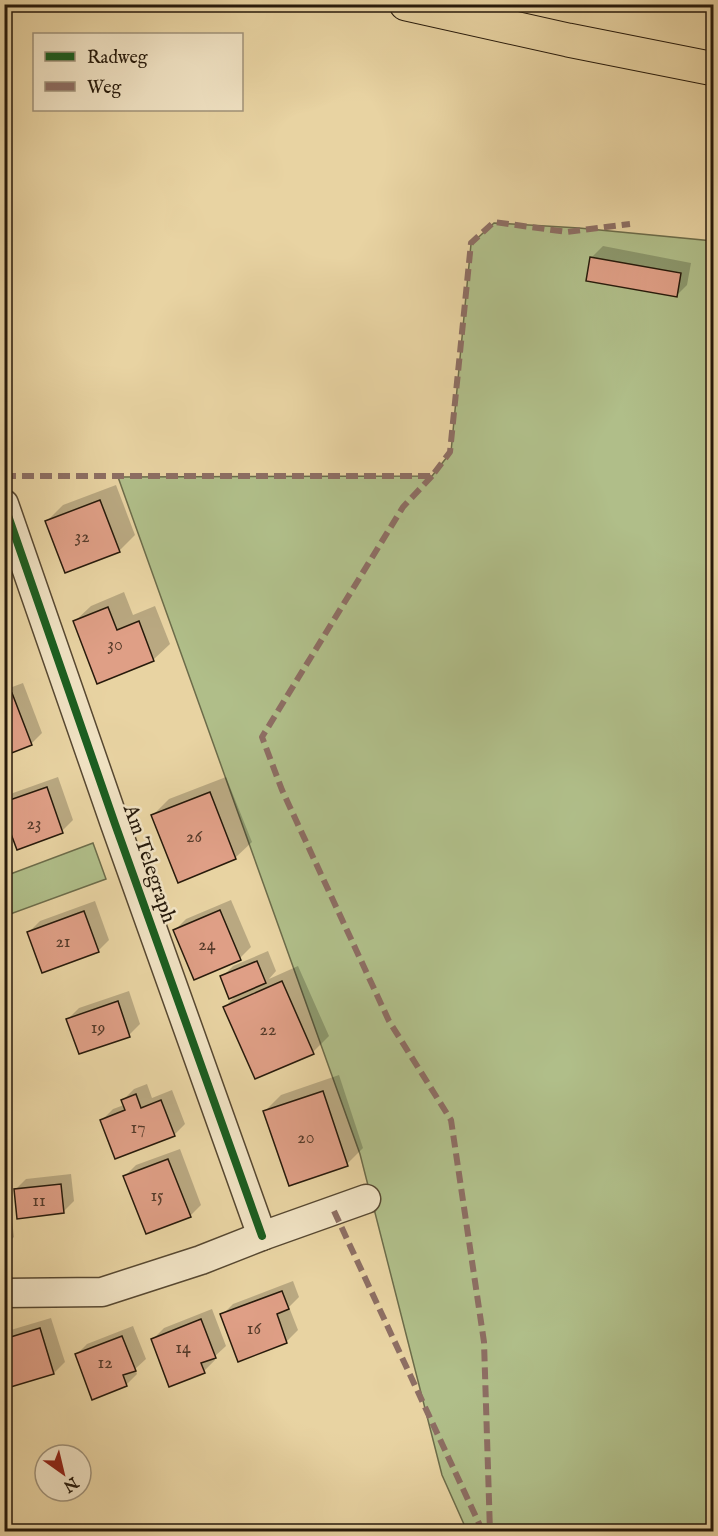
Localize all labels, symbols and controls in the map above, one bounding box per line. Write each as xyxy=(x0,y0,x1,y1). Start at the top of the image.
legend xyxy=(33,33,243,111)
text: Radweg xyxy=(87,47,148,70)
text: Weg xyxy=(87,77,122,100)
house number: 32 xyxy=(74,526,90,549)
house number: 30 xyxy=(107,634,123,657)
street label: Am Telegraph xyxy=(116,800,182,927)
house number: 23 xyxy=(26,813,42,836)
house number: 26 xyxy=(186,826,202,849)
house number: 21 xyxy=(55,931,71,954)
house number: 24 xyxy=(198,934,216,957)
house number: 19 xyxy=(91,1017,105,1040)
house number: 22 xyxy=(260,1019,276,1042)
house number: 17 xyxy=(130,1117,146,1140)
house number: 20 xyxy=(297,1127,315,1150)
house number: 15 xyxy=(150,1185,164,1208)
house number: 11 xyxy=(32,1190,46,1213)
house number: 16 xyxy=(247,1318,262,1341)
house number: 14 xyxy=(175,1337,191,1360)
house number: 12 xyxy=(97,1352,113,1375)
north arrow xyxy=(33,1443,93,1503)
text: N xyxy=(59,1471,82,1496)

